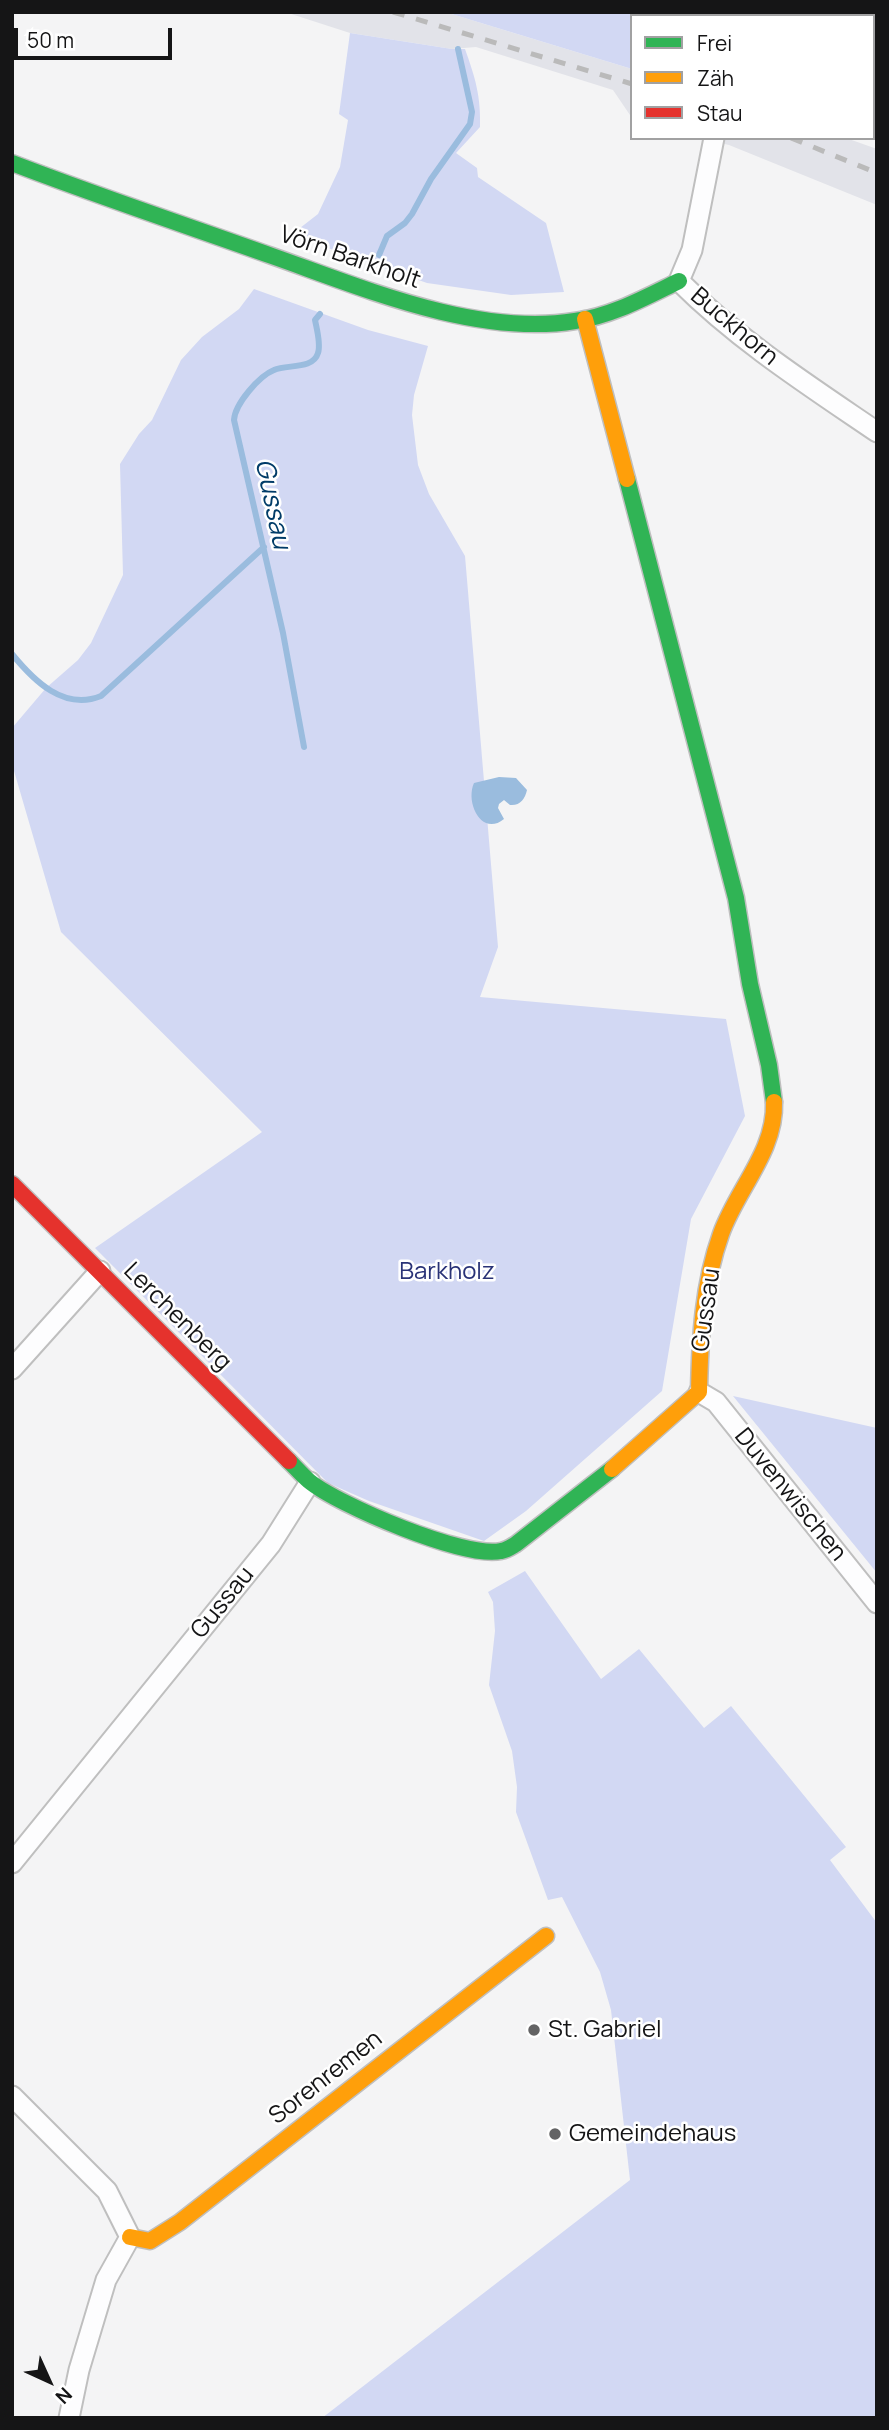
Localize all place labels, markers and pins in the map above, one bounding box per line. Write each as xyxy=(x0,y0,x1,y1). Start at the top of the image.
place label: St. Gabriel xyxy=(548,2016,662,2044)
marker: St. Gabriel xyxy=(526,2022,542,2038)
place label: Gemeindehaus xyxy=(569,2120,736,2148)
marker: Gemeindehaus xyxy=(547,2126,563,2142)

